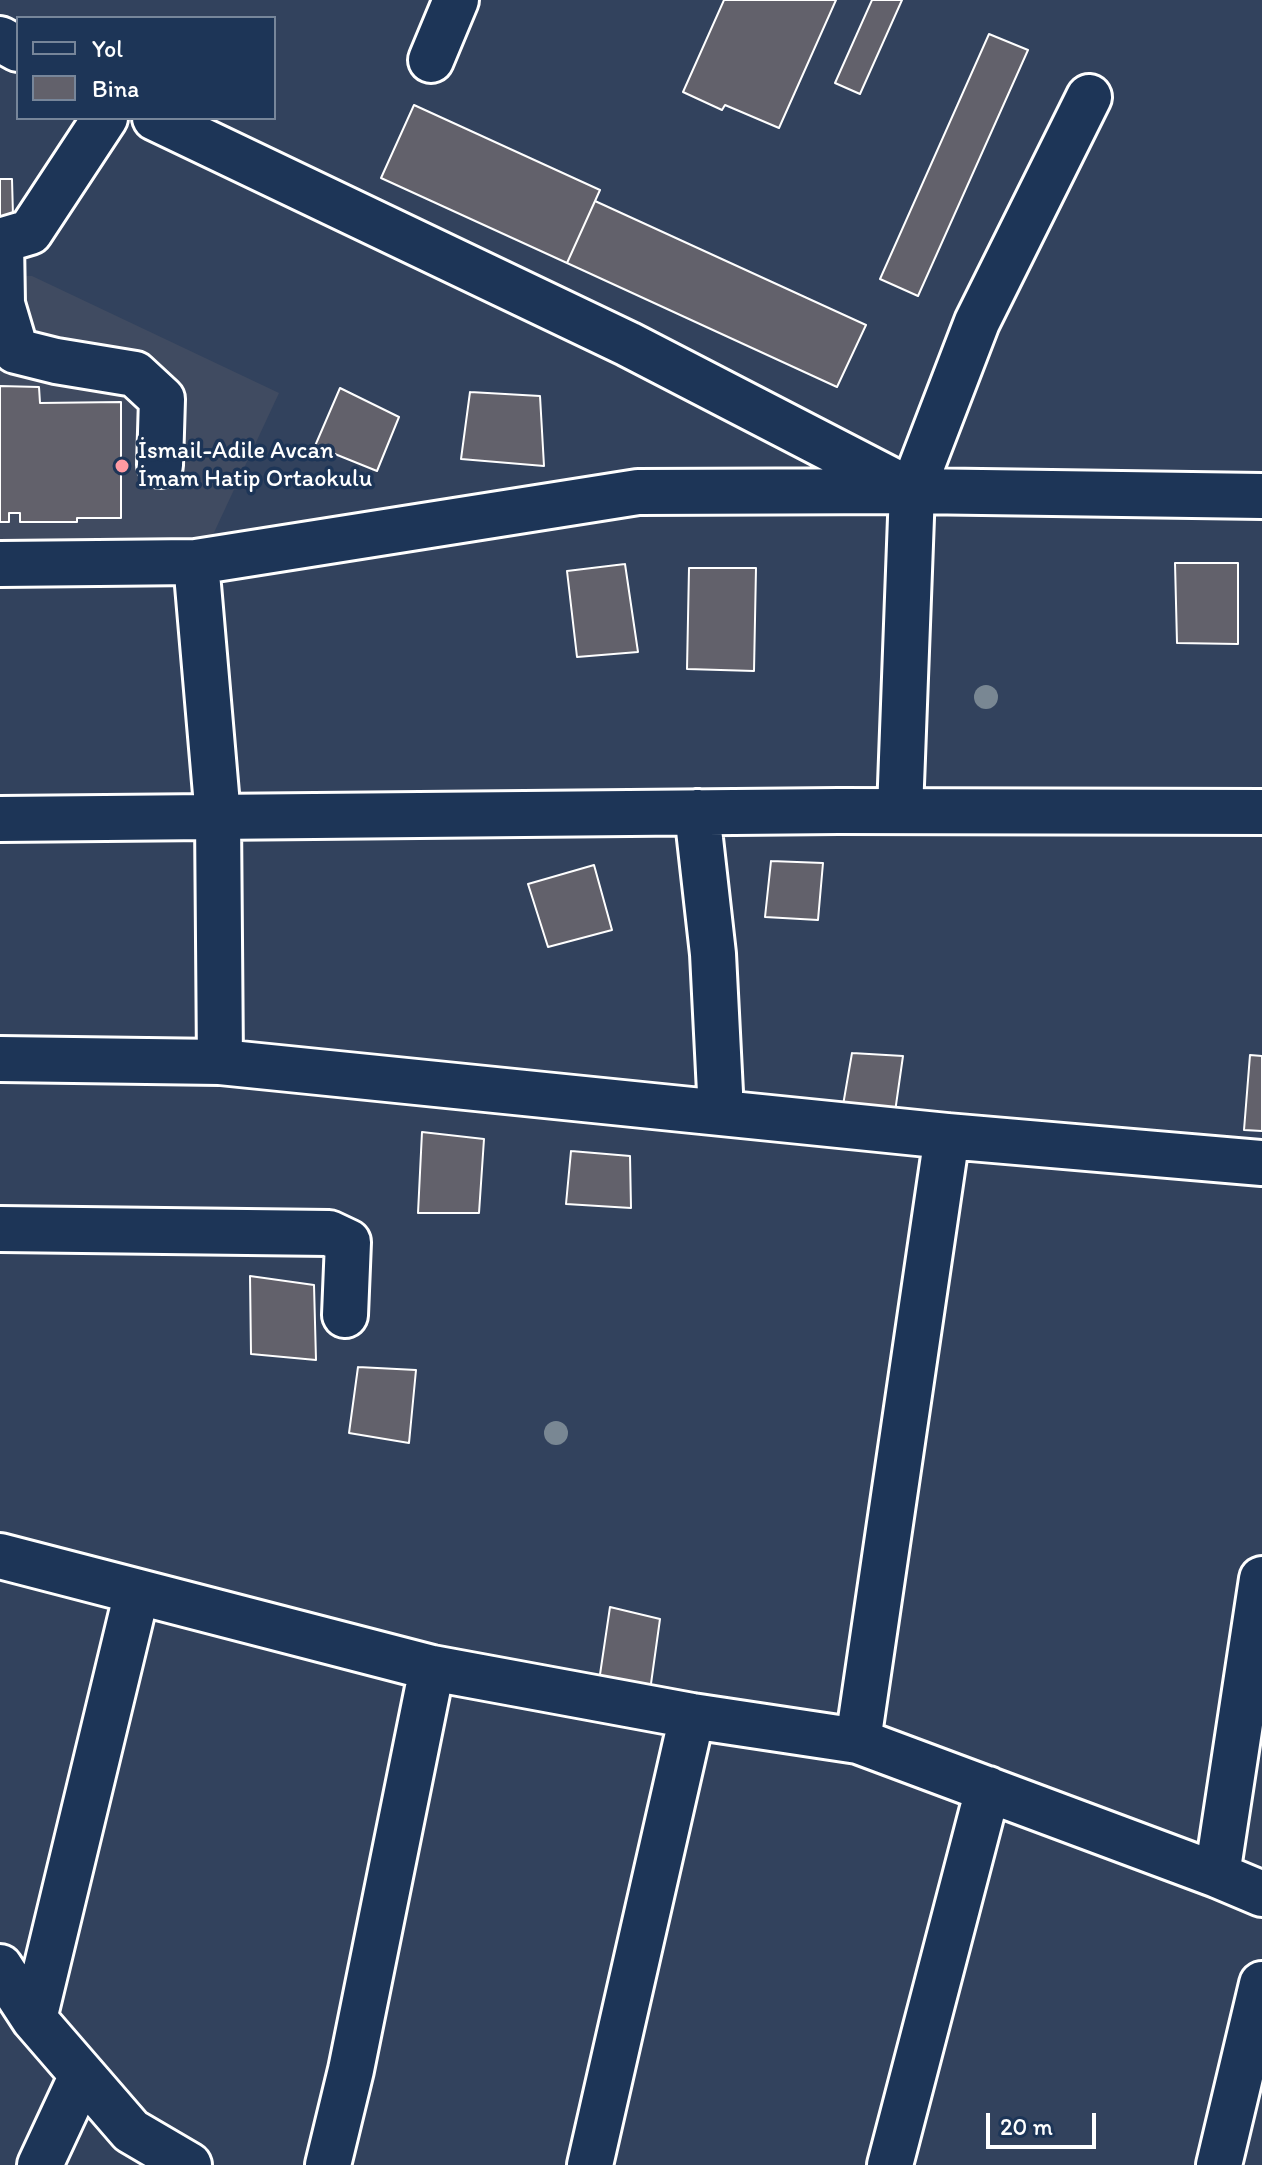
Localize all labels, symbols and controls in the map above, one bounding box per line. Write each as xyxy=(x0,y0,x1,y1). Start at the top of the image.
legend xyxy=(16,16,276,120)
text: Yol xyxy=(92,34,123,63)
text: Bina xyxy=(92,74,139,103)
place label: İsmail-Adile Avcan İmam Hatip Ortaokulu xyxy=(138,438,372,494)
marker: İsmail-Adile Avcan İmam Hatip Ortaokulu xyxy=(113,457,131,475)
scale bar xyxy=(990,2097,1100,2147)
text: 20 m xyxy=(1000,2112,1053,2141)

